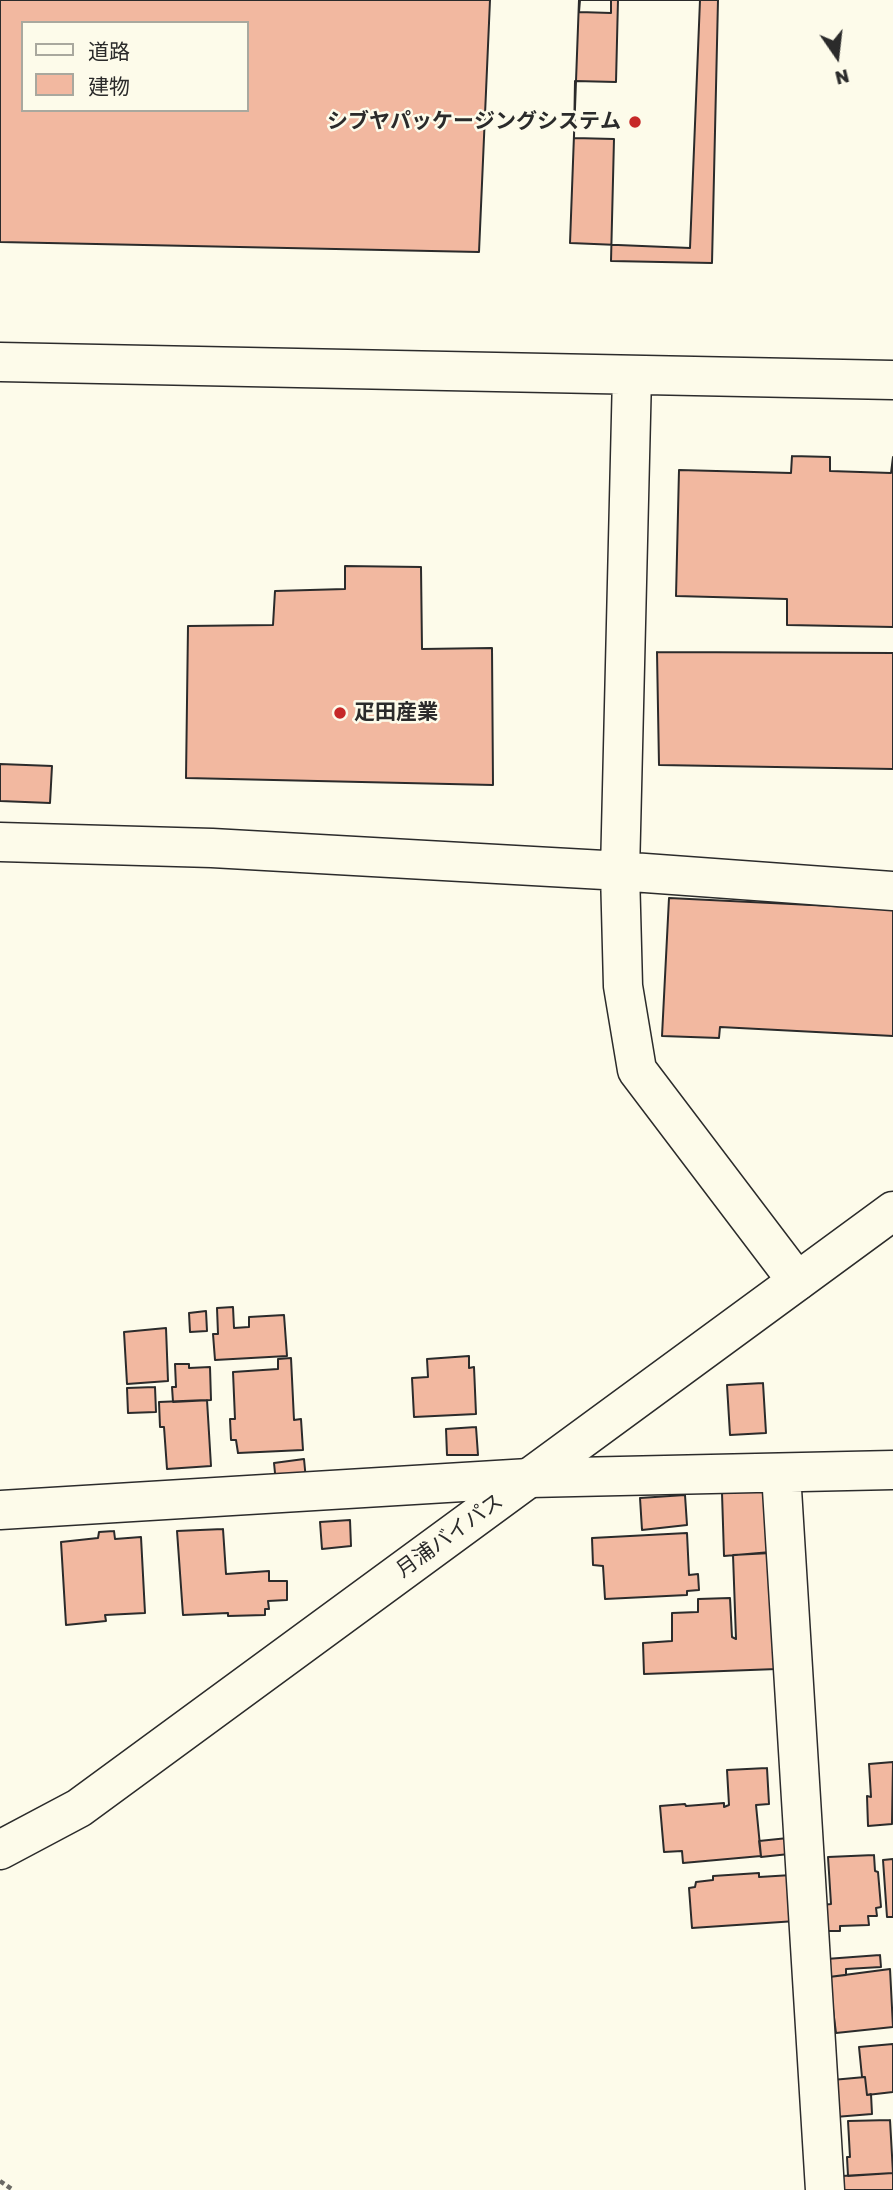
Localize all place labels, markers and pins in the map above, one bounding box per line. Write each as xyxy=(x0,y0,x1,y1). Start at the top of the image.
place label: シブヤパッケージングシステム xyxy=(327,109,621,135)
marker: シブヤパッケージングシステム xyxy=(627,114,643,130)
place label: 疋田産業 xyxy=(354,700,438,726)
marker: 疋田産業 xyxy=(332,705,348,721)

